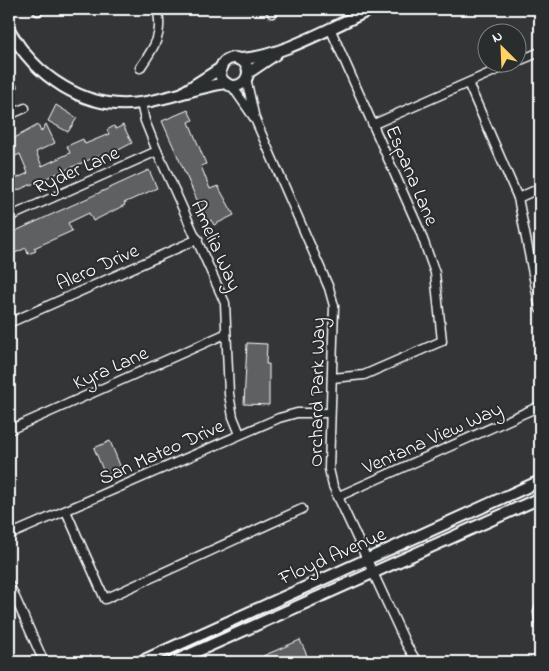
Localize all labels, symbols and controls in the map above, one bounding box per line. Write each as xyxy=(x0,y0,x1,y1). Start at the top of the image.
north arrow xyxy=(476,22,526,72)
text: N xyxy=(489,26,506,49)
street label: Espana Lane xyxy=(377,121,445,231)
street label: Ryder Lane xyxy=(29,139,125,203)
street label: Amelia Way xyxy=(182,196,248,296)
street label: Alero Drive xyxy=(52,237,144,299)
street label: Orchard Park Way xyxy=(303,317,334,467)
street label: Kyra Lane xyxy=(69,340,153,399)
street label: Ventana View Way xyxy=(358,396,507,483)
street label: San Mateo Drive xyxy=(95,413,229,494)
street label: Floyd Avenue xyxy=(274,521,391,594)

